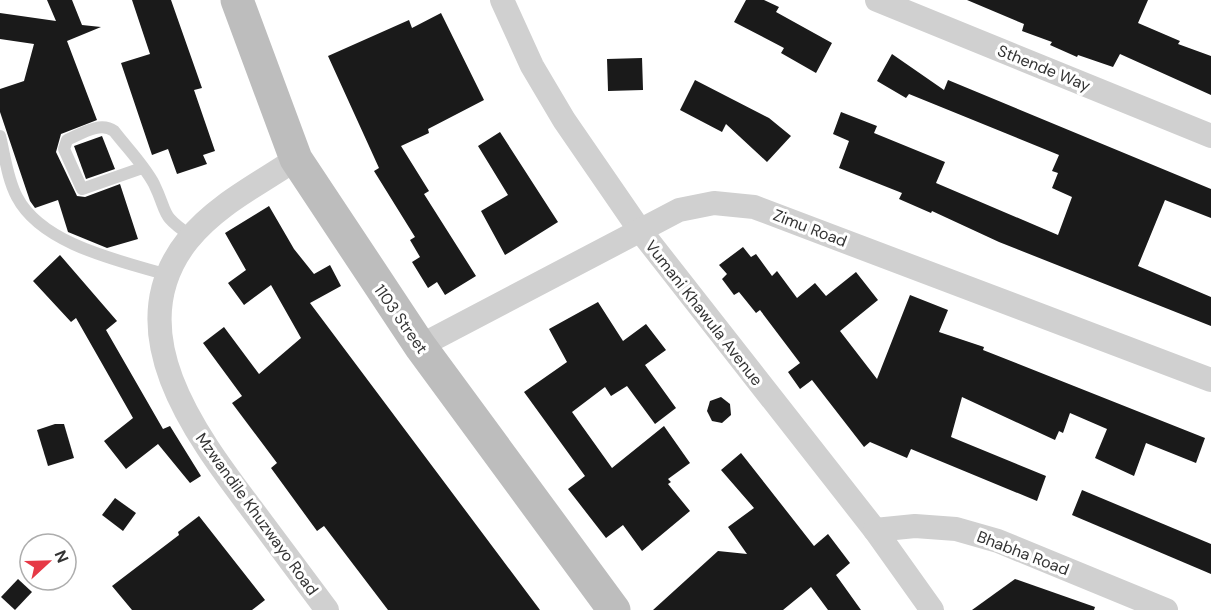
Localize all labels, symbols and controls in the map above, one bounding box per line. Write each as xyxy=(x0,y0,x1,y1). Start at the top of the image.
street label: Sthende Way xyxy=(994,40,1094,96)
street label: Zimu Road xyxy=(770,204,850,252)
street label: Vumani Khawula Avenue xyxy=(641,236,767,390)
street label: 1103 Street xyxy=(369,280,433,358)
street label: Mzwandile Khuzwayo Road xyxy=(191,429,323,599)
street label: Bhabha Road xyxy=(974,526,1072,580)
north arrow xyxy=(18,532,78,592)
text: N xyxy=(50,547,73,566)

